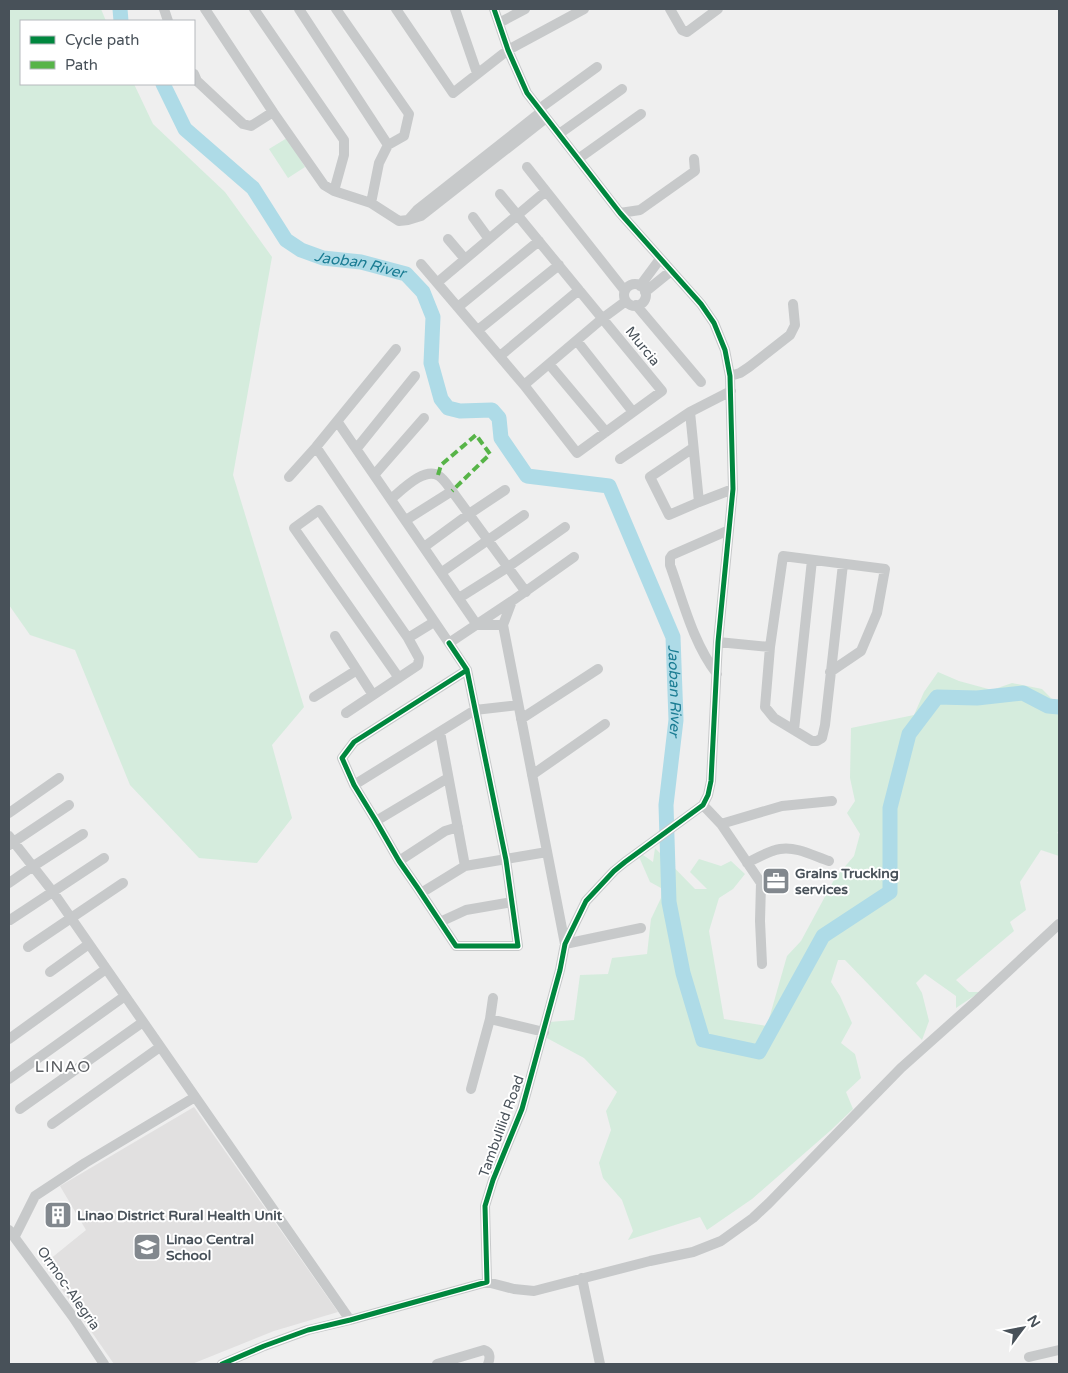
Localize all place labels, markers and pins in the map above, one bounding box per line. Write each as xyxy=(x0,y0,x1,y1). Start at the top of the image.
place label: Grains Trucking services xyxy=(795,865,899,898)
office icon: Grains Trucking services xyxy=(761,866,791,896)
building icon: Linao District Rural Health Unit xyxy=(43,1200,73,1230)
place label: Linao District Rural Health Unit xyxy=(77,1207,283,1224)
place label: Linao Central School xyxy=(166,1231,254,1264)
school or university icon: Linao Central School xyxy=(132,1232,162,1262)

